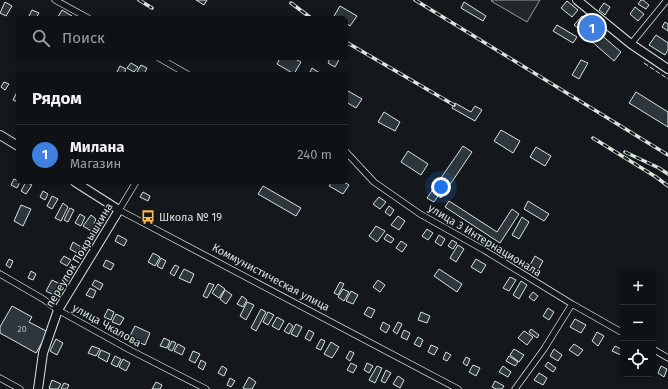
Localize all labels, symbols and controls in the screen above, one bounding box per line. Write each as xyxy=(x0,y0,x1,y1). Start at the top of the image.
pin: 1 xyxy=(579,13,605,43)
search box xyxy=(16,16,348,60)
icon: search xyxy=(30,27,52,49)
text: Поиск xyxy=(62,29,105,47)
text: Рядом xyxy=(32,88,82,109)
text: Милана xyxy=(70,138,124,156)
text: 1 xyxy=(42,147,48,162)
text: 240 m xyxy=(297,147,332,162)
text: Магазин xyxy=(70,156,121,171)
your location xyxy=(431,177,451,197)
street label: переулок Покрышкина xyxy=(43,201,116,310)
street label: улица 3 Интернационала xyxy=(426,201,544,279)
bus stop icon: Школа № 19 xyxy=(140,209,156,225)
place label: Школа № 19 xyxy=(159,211,222,224)
street label: Коммунистическая улица xyxy=(210,241,332,314)
map controls xyxy=(620,269,656,377)
button: + xyxy=(620,269,656,305)
street label: улица Чкалова xyxy=(70,301,143,350)
button: − xyxy=(620,305,656,341)
house number: 20 xyxy=(17,324,27,334)
button: locate xyxy=(620,341,656,377)

